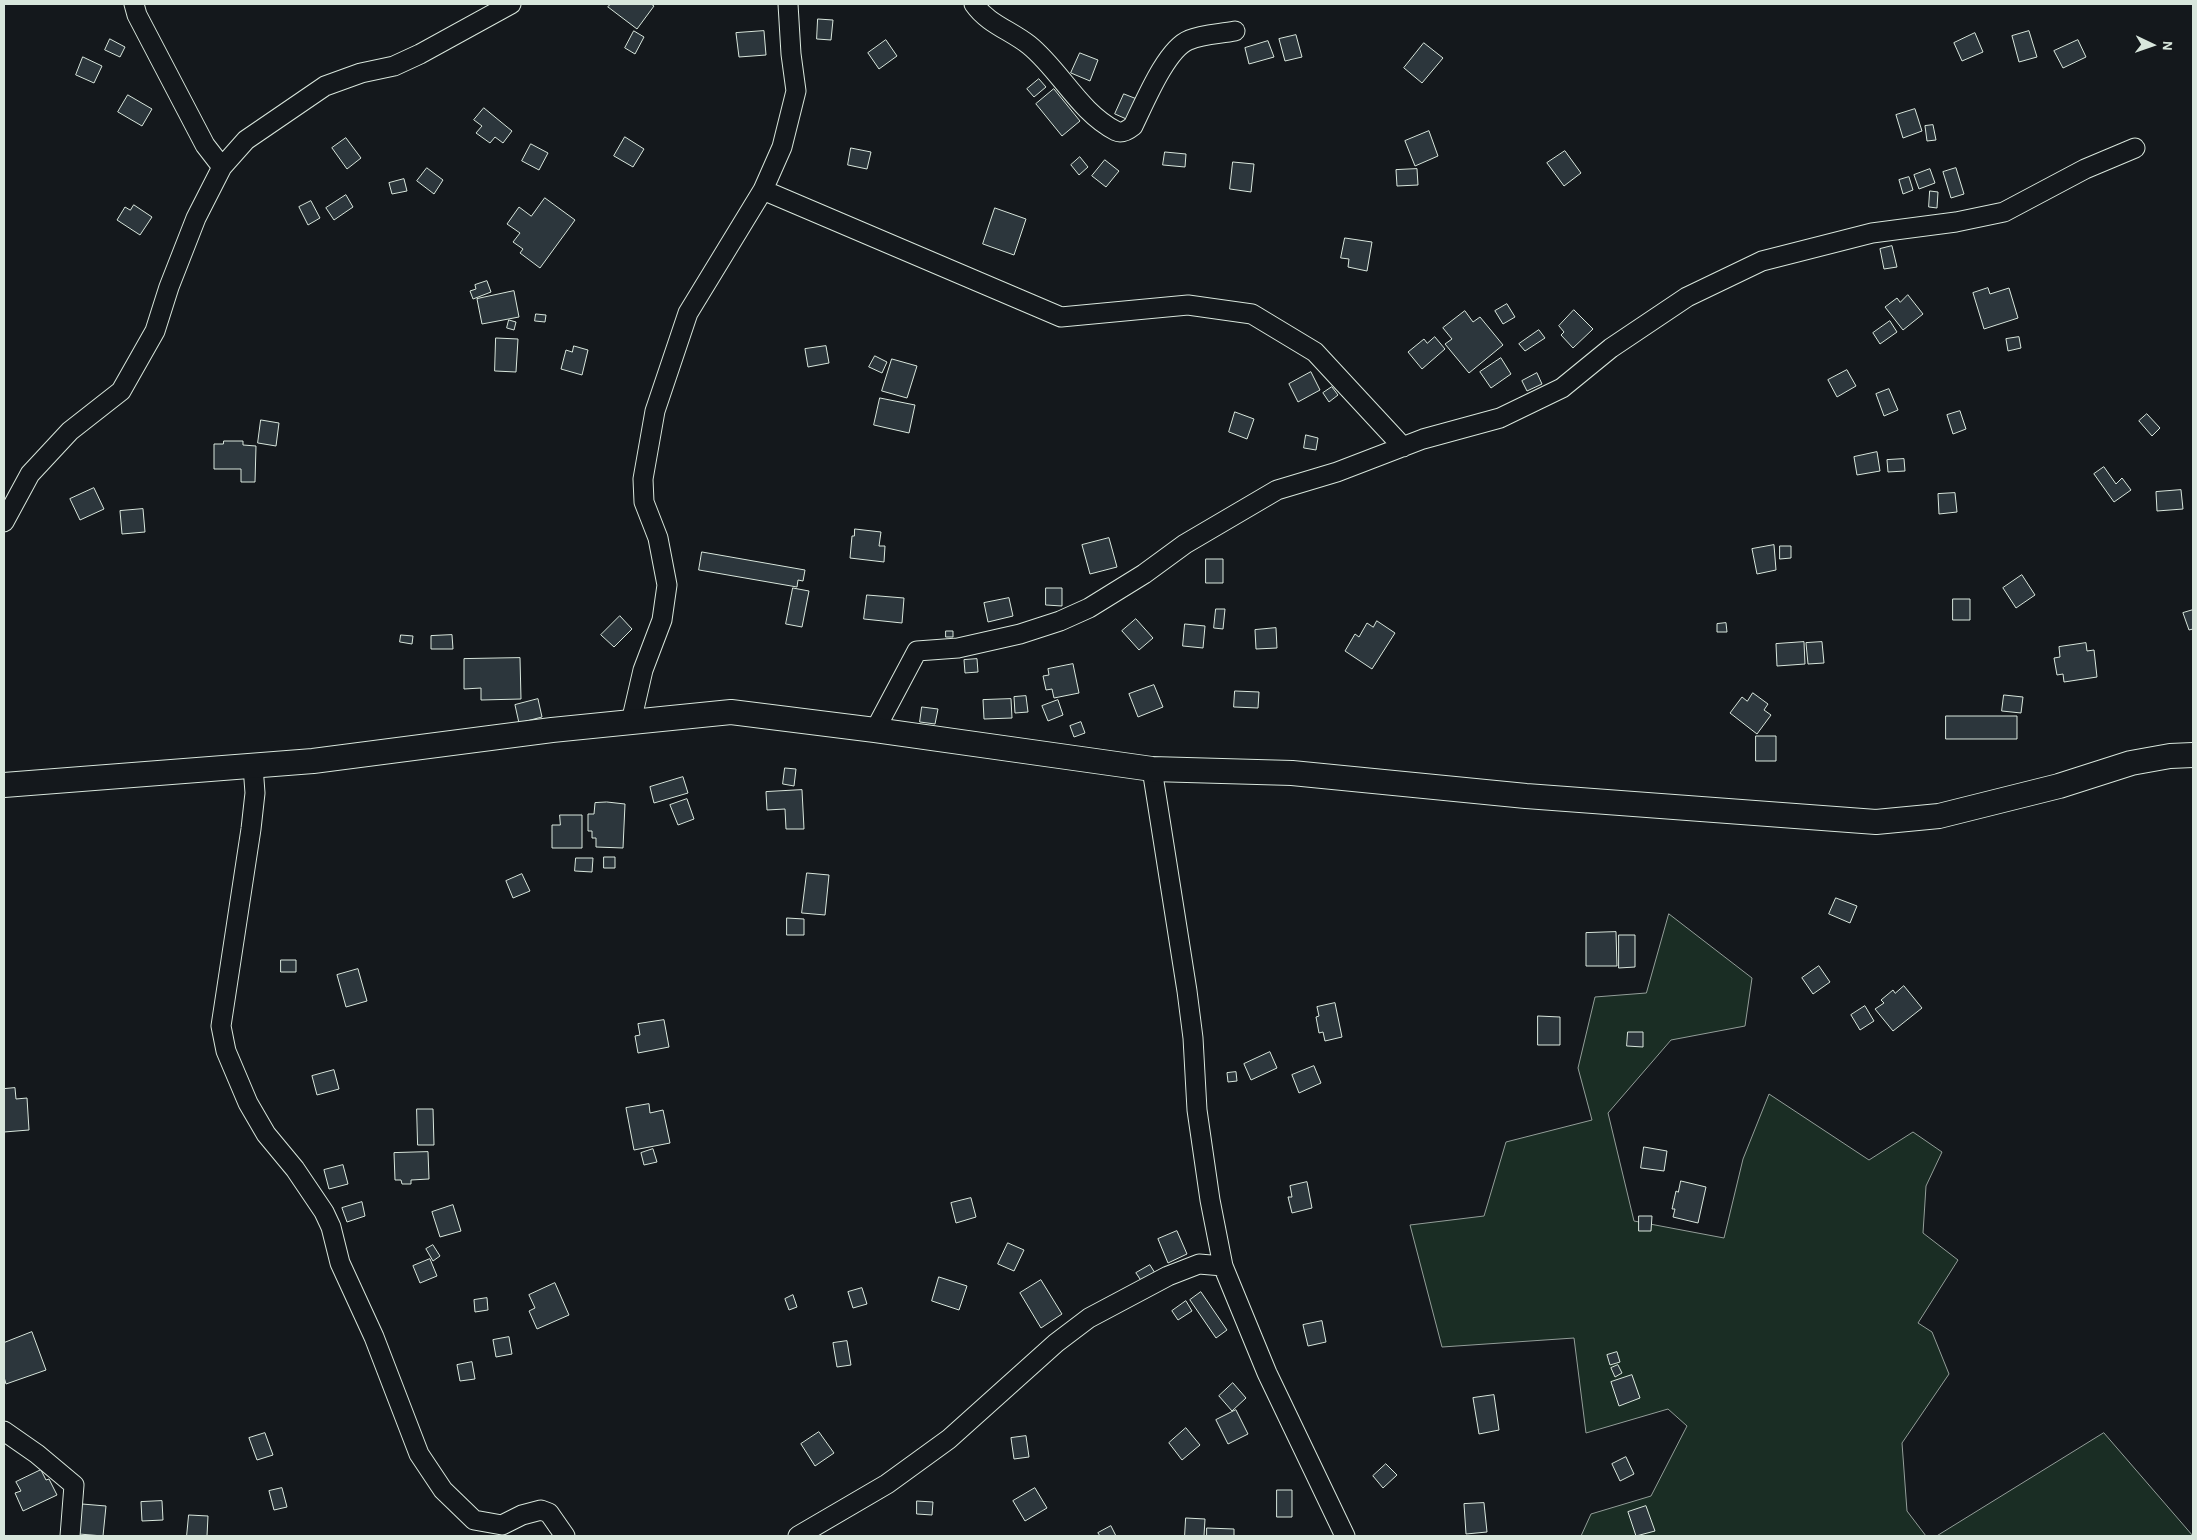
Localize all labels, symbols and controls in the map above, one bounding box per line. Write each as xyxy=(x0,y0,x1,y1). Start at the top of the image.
north arrow xyxy=(2127,20,2177,70)
text: N xyxy=(2160,41,2174,51)

